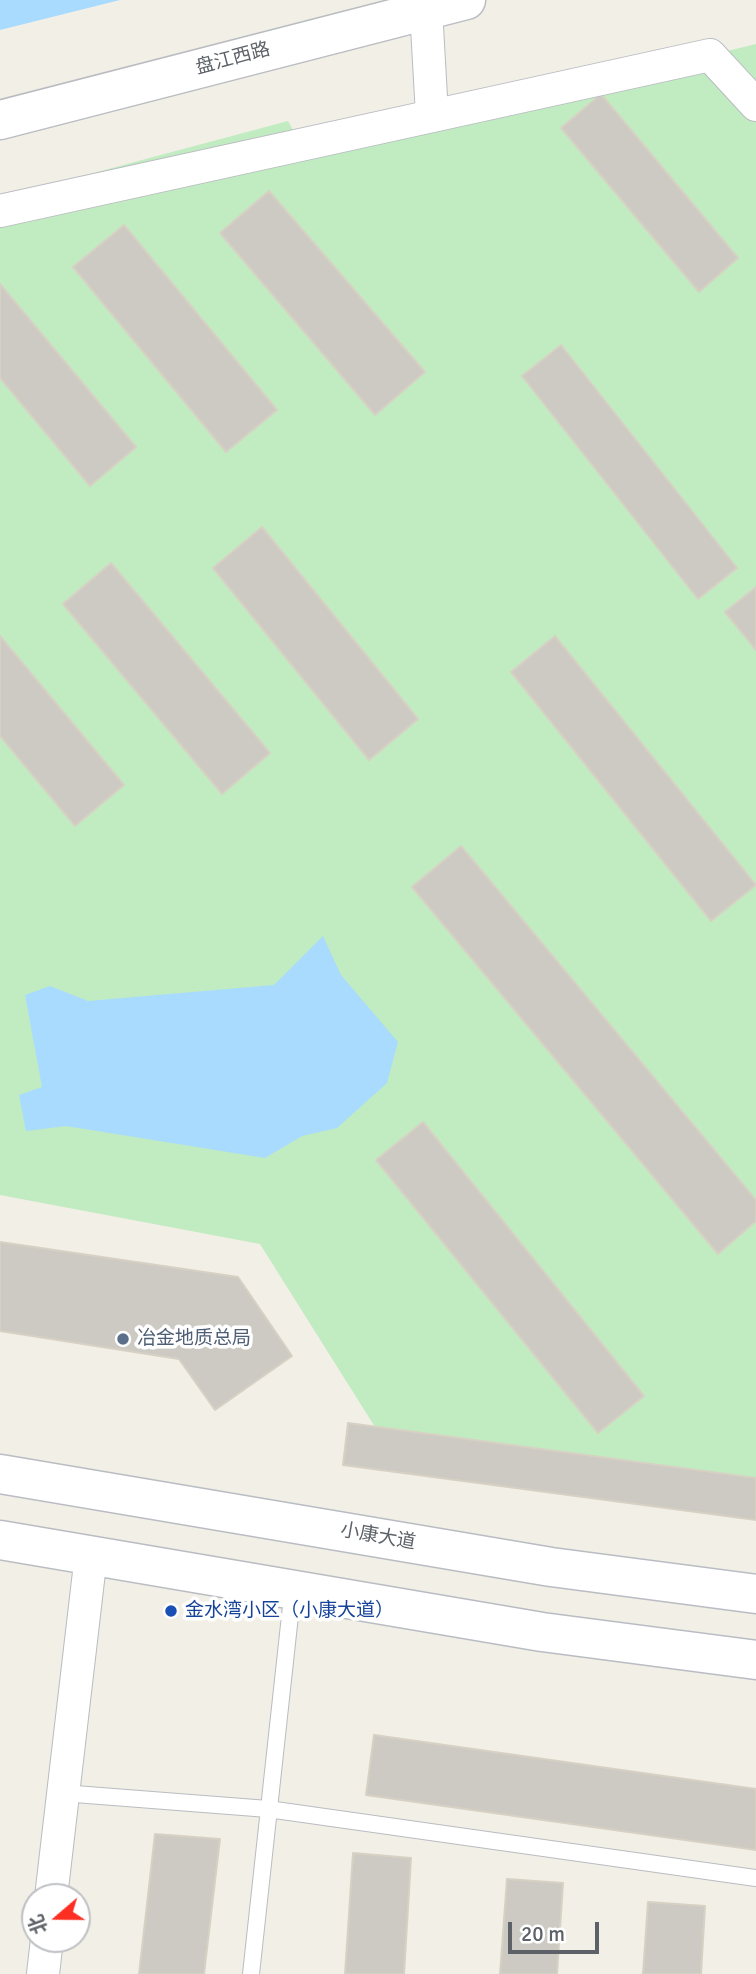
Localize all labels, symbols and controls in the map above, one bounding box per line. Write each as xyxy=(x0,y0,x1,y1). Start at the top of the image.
street label: 盘江西路 xyxy=(193,38,273,80)
place label: 冶金地质总局 xyxy=(137,1328,251,1350)
marker: 冶金地质总局 xyxy=(115,1331,131,1347)
street label: 小康大道 xyxy=(339,1519,417,1555)
place label: 金水湾小区（小康大道） xyxy=(185,1600,394,1622)
marker: 金水湾小区（小康大道） xyxy=(163,1603,179,1619)
north arrow xyxy=(21,1883,91,1953)
scale bar xyxy=(511,1908,602,1952)
text: 北 xyxy=(24,1911,53,1938)
text: 20 m xyxy=(521,1921,565,1947)

